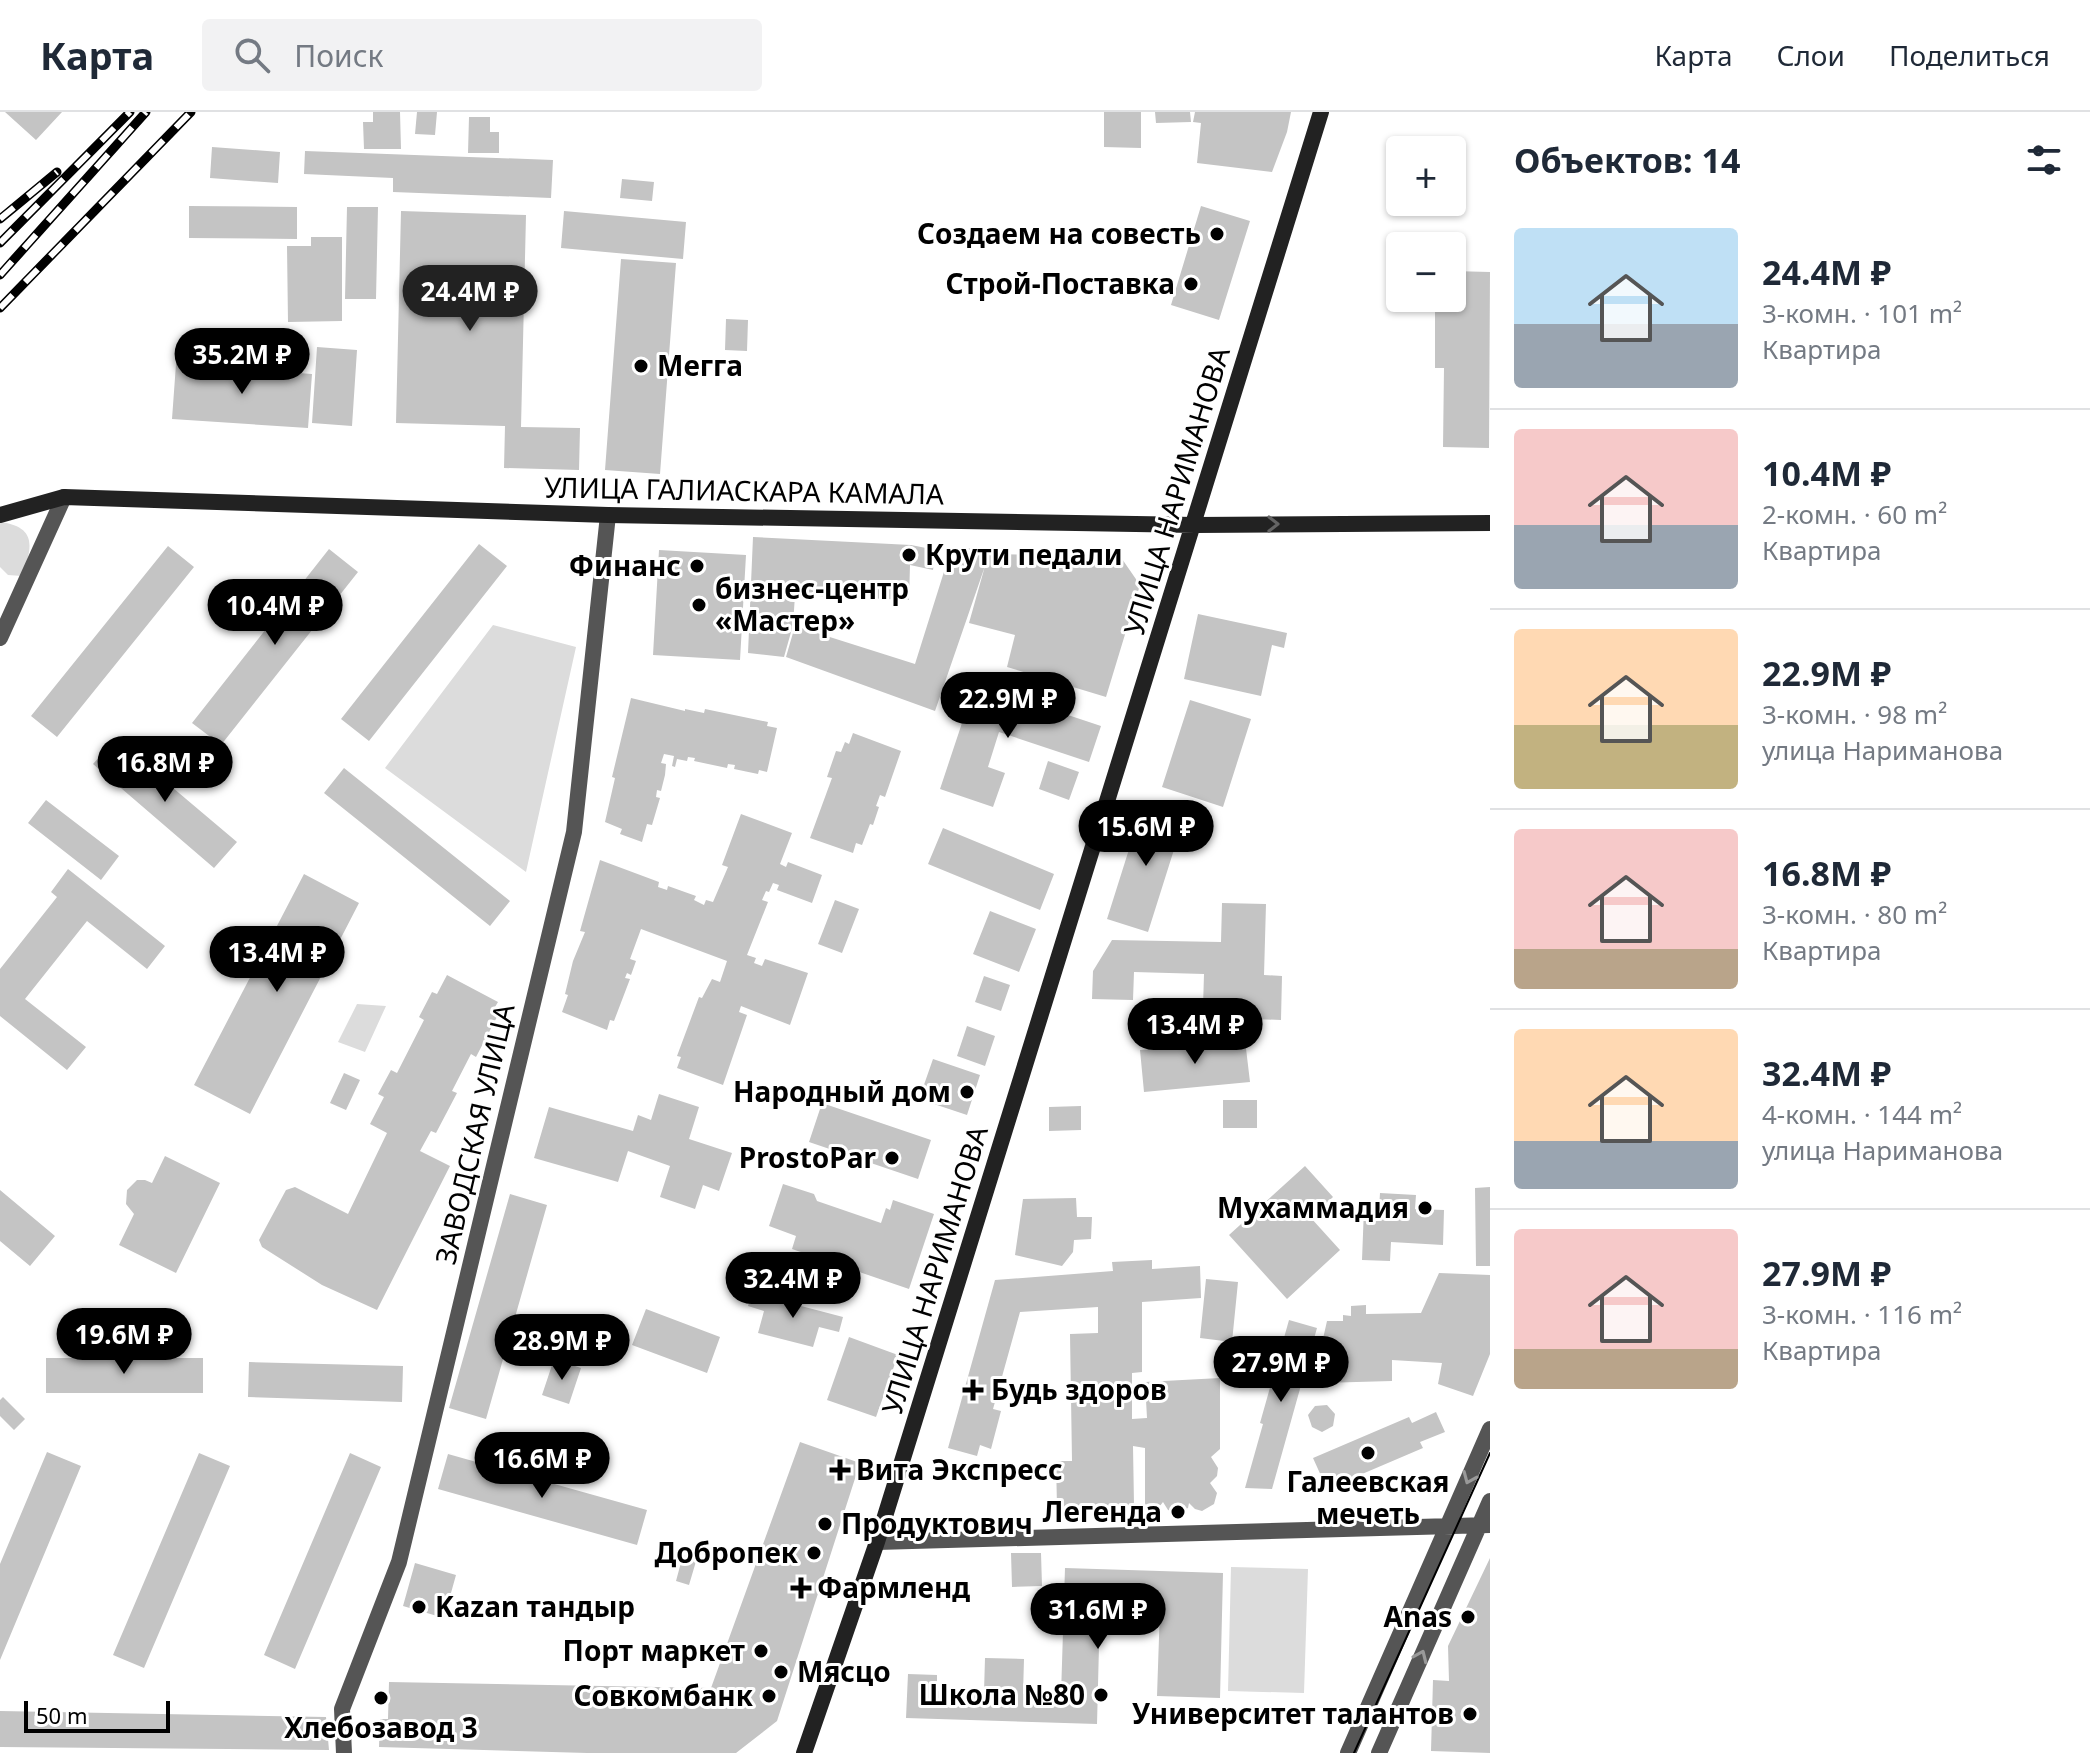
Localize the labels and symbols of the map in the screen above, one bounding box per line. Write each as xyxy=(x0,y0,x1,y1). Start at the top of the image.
place label: Создаем на совесть xyxy=(917,214,1201,252)
marker: Создаем на совесть xyxy=(1208,225,1226,243)
place label: Строй-Поставка xyxy=(946,264,1175,302)
pin: 24.4M ₽ xyxy=(396,265,544,333)
marker: Строй-Поставка xyxy=(1182,275,1200,293)
pin: 35.2M ₽ xyxy=(168,328,316,396)
street label: УЛИЦА НАРИМАНОВА xyxy=(1114,342,1238,639)
place label: Мегга xyxy=(657,346,743,384)
marker: Мегга xyxy=(632,357,650,375)
street label: УЛИЦА ГАЛИАСКАРА КАМАЛА xyxy=(544,468,944,512)
one-way arrow xyxy=(1267,515,1280,533)
place label: Крути педали xyxy=(925,535,1123,573)
place label: Финанс xyxy=(569,546,681,584)
marker: Крути педали xyxy=(900,546,918,564)
marker: Финанс xyxy=(688,557,706,575)
place label: бизнес-центр «Мастер» xyxy=(715,569,909,639)
pin: 10.4M ₽ xyxy=(201,579,349,647)
marker: бизнес-центр «Мастер» xyxy=(690,596,708,614)
pin: 22.9M ₽ xyxy=(934,672,1082,740)
pin: 16.8M ₽ xyxy=(91,736,239,804)
pin: 15.6M ₽ xyxy=(1072,800,1220,868)
pin: 13.4M ₽ xyxy=(203,926,351,994)
pin: 13.4M ₽ xyxy=(1121,998,1269,1066)
street label: ЗАВОДСКАЯ УЛИЦА xyxy=(426,1000,522,1268)
place label: Народный дом xyxy=(733,1072,951,1110)
marker: Народный дом xyxy=(958,1083,976,1101)
street label: УЛИЦА НАРИМАНОВА xyxy=(872,1121,996,1418)
place label: ProstoPar xyxy=(739,1138,876,1176)
marker: ProstoPar xyxy=(883,1149,901,1167)
place label: Мухаммадия xyxy=(1217,1188,1409,1226)
marker: Мухаммадия xyxy=(1416,1199,1434,1217)
pin: 32.4M ₽ xyxy=(719,1252,867,1320)
pin: 19.6M ₽ xyxy=(50,1308,198,1376)
pin: 28.9M ₽ xyxy=(488,1314,636,1382)
pin: 27.9M ₽ xyxy=(1207,1336,1355,1404)
place label: Будь здоров xyxy=(991,1370,1167,1408)
marker: Будь здоров xyxy=(962,1379,984,1401)
pin: 16.6M ₽ xyxy=(468,1432,616,1500)
marker: Галеевская мечеть xyxy=(1359,1444,1377,1462)
place label: Вита Экспресс xyxy=(856,1450,1063,1488)
marker: Вита Экспресс xyxy=(831,1461,849,1479)
place label: Галеевская мечеть xyxy=(1286,1462,1450,1532)
one-way arrow xyxy=(1463,1470,1479,1484)
place label: Легенда xyxy=(1043,1492,1162,1530)
marker: Легенда xyxy=(1169,1503,1187,1521)
place label: Продуктович xyxy=(841,1504,1033,1542)
marker: Продуктович xyxy=(816,1515,834,1533)
place label: Добропек xyxy=(654,1533,799,1571)
marker: Добропек xyxy=(805,1544,823,1562)
place label: Фармленд xyxy=(817,1568,970,1606)
marker: Фармленд xyxy=(792,1579,810,1597)
pin: 31.6M ₽ xyxy=(1024,1583,1172,1651)
place label: Kazan тандыр xyxy=(435,1587,635,1625)
place label: Anas xyxy=(1384,1597,1452,1635)
marker: Kazan тандыр xyxy=(410,1598,428,1616)
marker: Anas xyxy=(1459,1608,1477,1626)
place label: Порт маркет xyxy=(563,1631,745,1669)
marker: Порт маркет xyxy=(752,1642,770,1660)
one-way arrow xyxy=(1412,1650,1428,1664)
place label: Мясцо xyxy=(797,1652,891,1690)
marker: Мясцо xyxy=(772,1663,790,1681)
place label: Школа №80 xyxy=(919,1675,1085,1713)
place label: Совкомбанк xyxy=(574,1676,754,1714)
marker: Школа №80 xyxy=(1092,1686,1110,1704)
marker: Совкомбанк xyxy=(760,1687,778,1705)
marker: Хлебозавод 3 xyxy=(372,1689,390,1707)
place label: Университет талантов xyxy=(1132,1694,1454,1732)
scale bar xyxy=(24,1697,170,1733)
marker: Университет талантов xyxy=(1461,1705,1479,1723)
place label: Хлебозавод 3 xyxy=(284,1708,478,1746)

